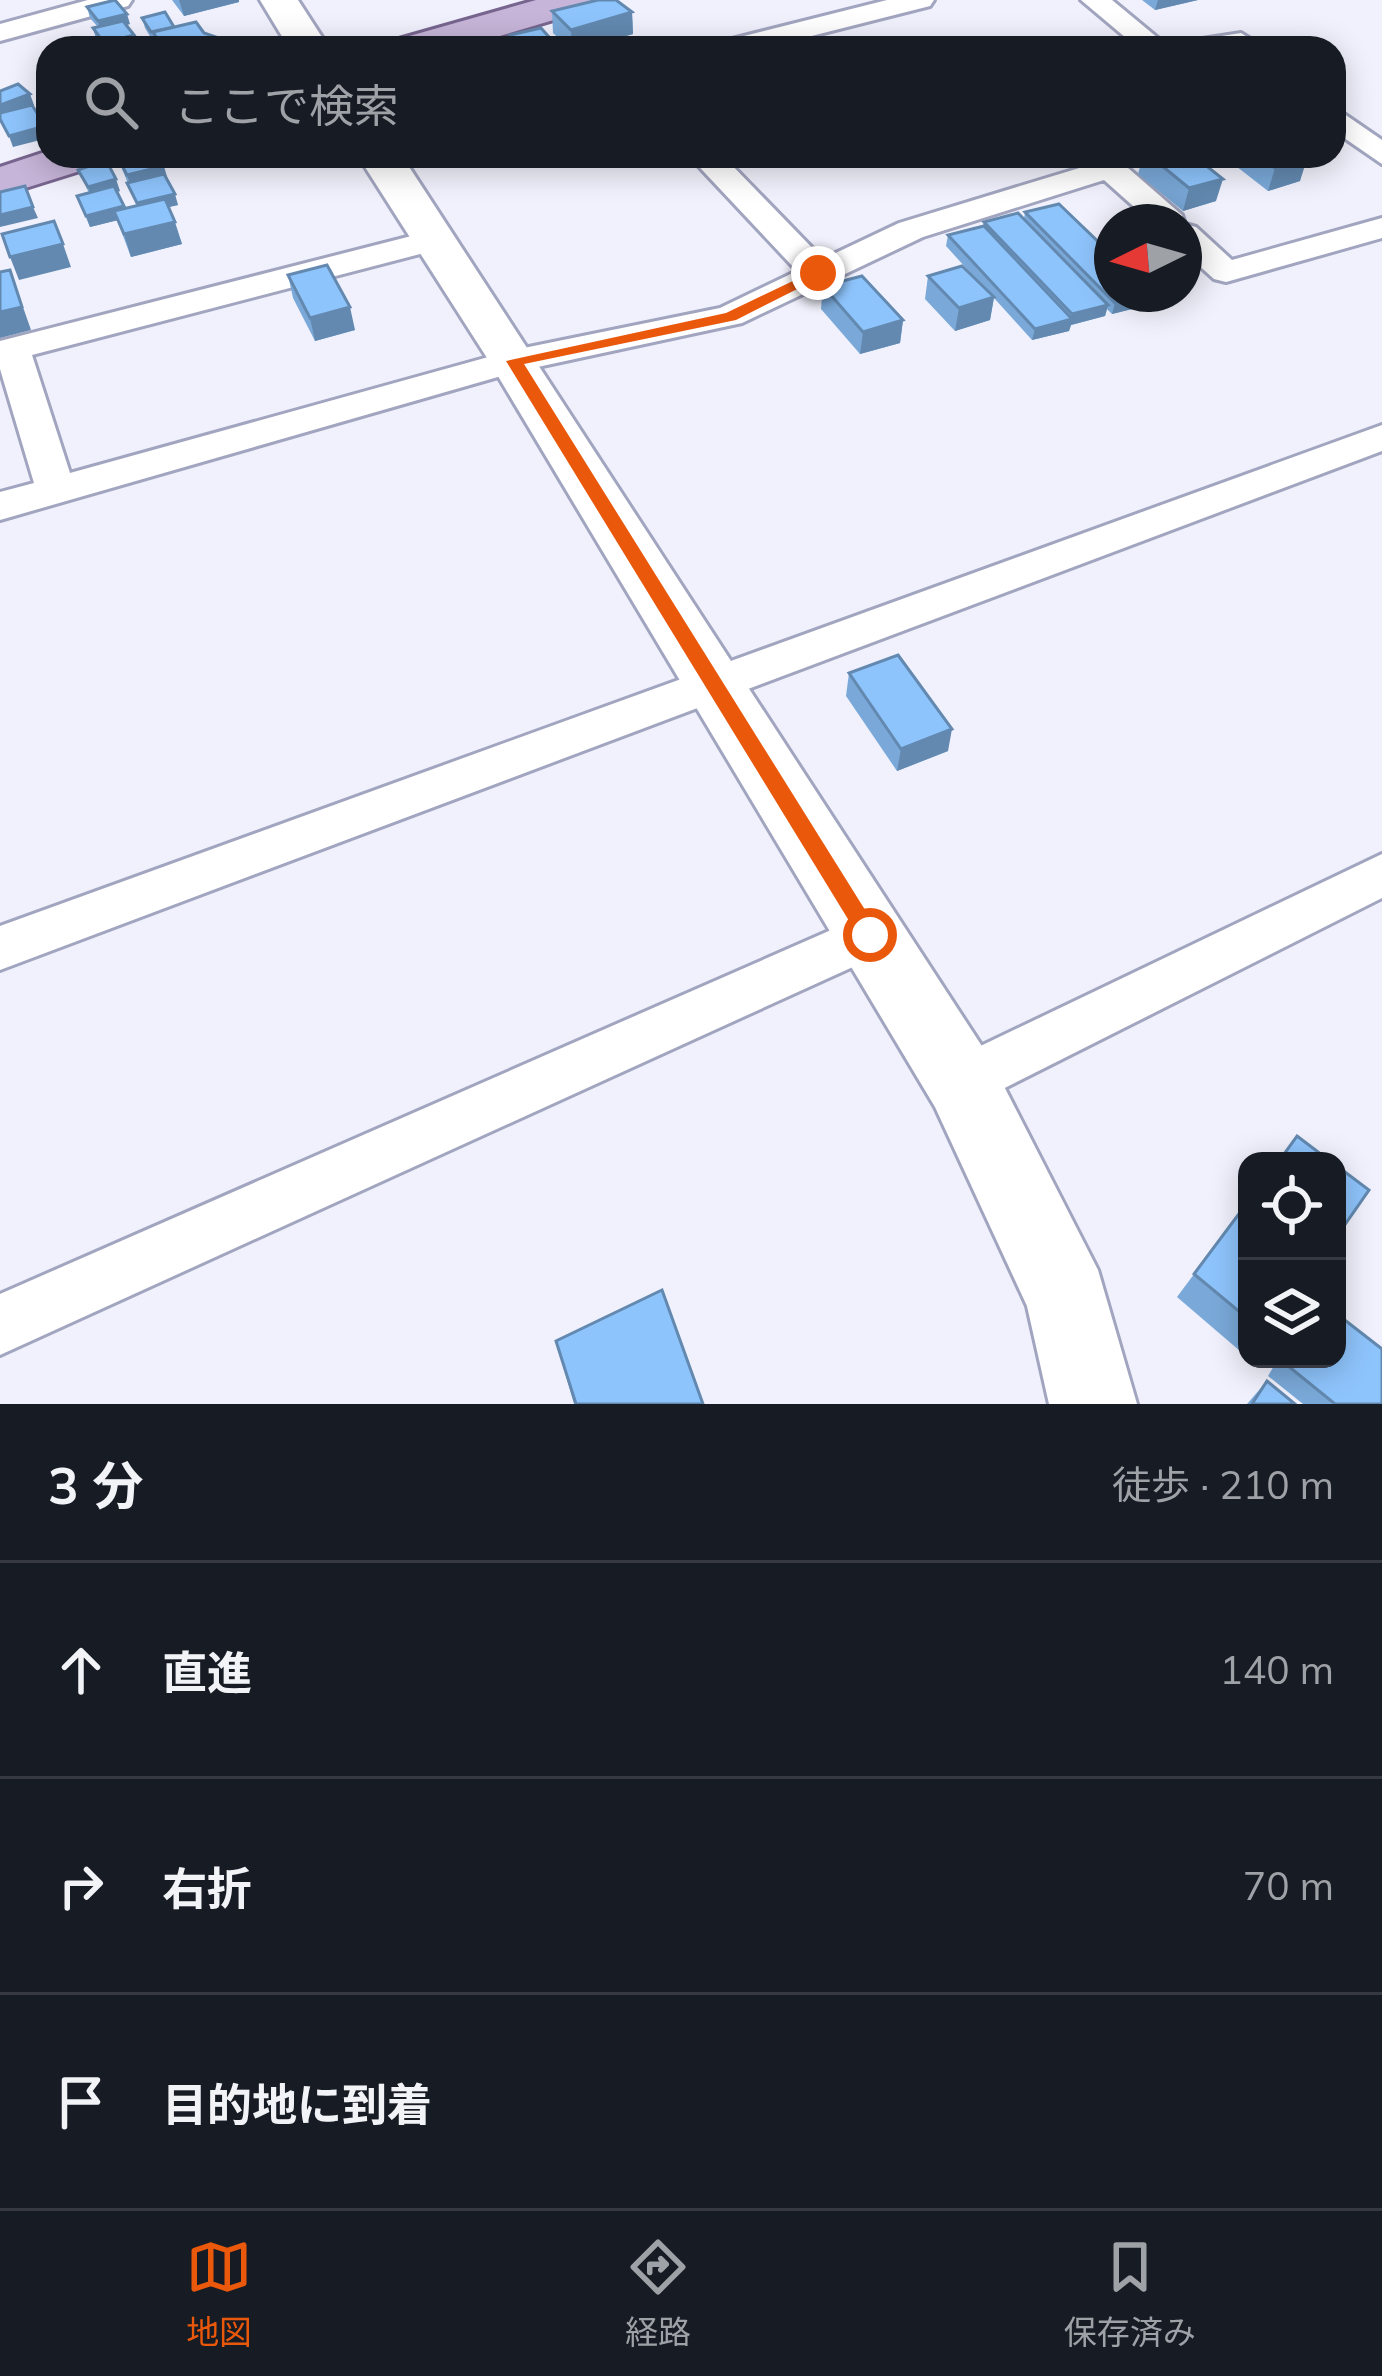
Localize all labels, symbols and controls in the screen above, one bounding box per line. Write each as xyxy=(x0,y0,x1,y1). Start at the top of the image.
search box xyxy=(36,36,1346,168)
icon: search xyxy=(78,69,144,135)
text: ここで検索 xyxy=(174,77,399,133)
north arrow xyxy=(1094,204,1202,312)
route end xyxy=(791,246,845,300)
route start xyxy=(843,908,897,962)
map controls xyxy=(1238,1152,1346,1368)
button: locate xyxy=(1238,1152,1346,1260)
button: layers xyxy=(1238,1260,1346,1368)
text: 3 分 xyxy=(48,1453,144,1517)
text: 徒歩 · 210 m xyxy=(1112,1460,1334,1509)
icon: ahead xyxy=(48,1637,114,1703)
text: 直進 xyxy=(162,1644,252,1700)
text: 140 m xyxy=(1219,1645,1334,1694)
icon: right xyxy=(48,1853,114,1919)
text: 右折 xyxy=(162,1860,252,1916)
text: 70 m xyxy=(1243,1861,1334,1910)
icon: arrive xyxy=(48,2069,114,2135)
text: 目的地に到着 xyxy=(162,2076,432,2132)
tab: 地図 xyxy=(186,2234,252,2354)
tab: 経路 xyxy=(625,2234,691,2354)
tab: 保存済み xyxy=(1064,2234,1196,2354)

